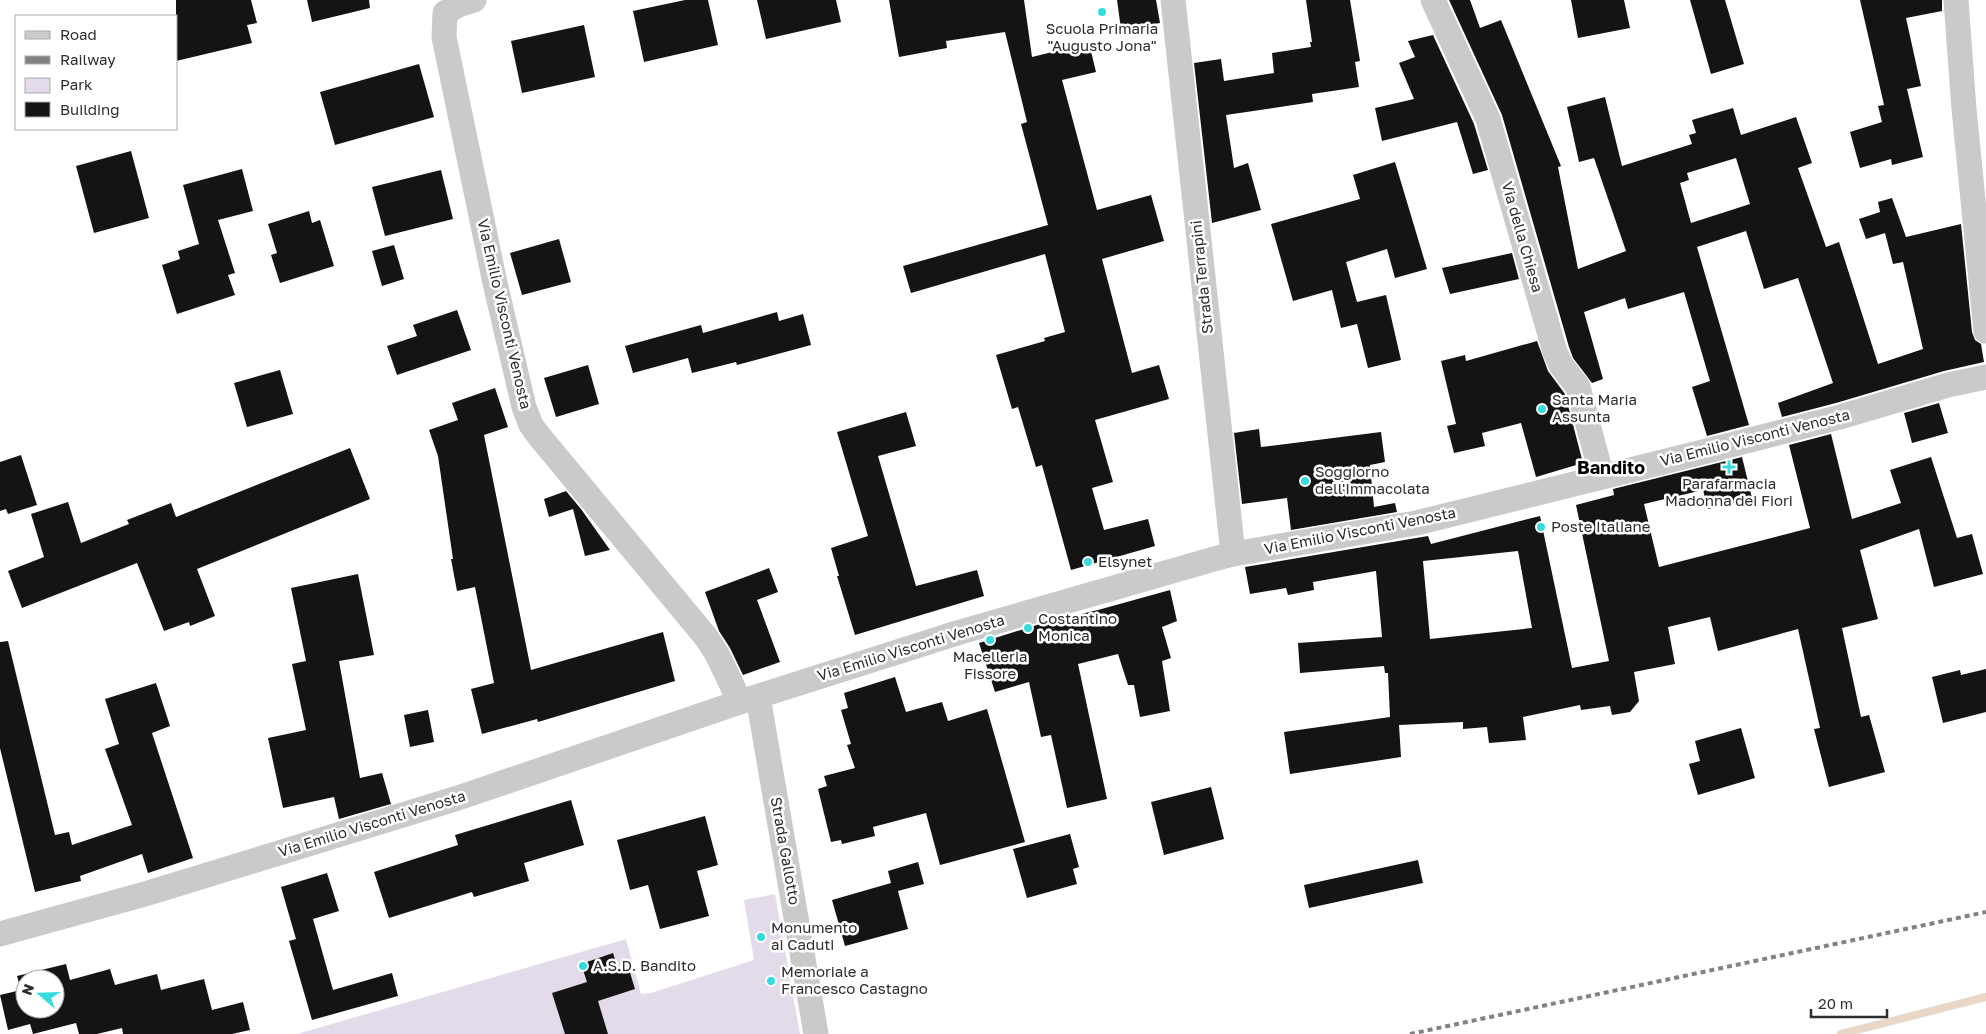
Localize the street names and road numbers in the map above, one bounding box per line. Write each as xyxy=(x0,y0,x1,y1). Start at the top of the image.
street label: Via della Chiesa xyxy=(1499,179,1547,294)
street label: Via Emilio Visconti Venosta xyxy=(474,217,536,411)
street label: Strada Terrapini xyxy=(1186,219,1216,335)
street label: Via Emilio Visconti Venosta xyxy=(1658,405,1851,469)
street label: Via Emilio Visconti Venosta xyxy=(1262,503,1457,557)
street label: Via Emilio Visconti Venosta xyxy=(815,610,1007,684)
street label: Via Emilio Visconti Venosta xyxy=(276,786,468,860)
street label: Strada Gallotto xyxy=(768,795,804,906)

